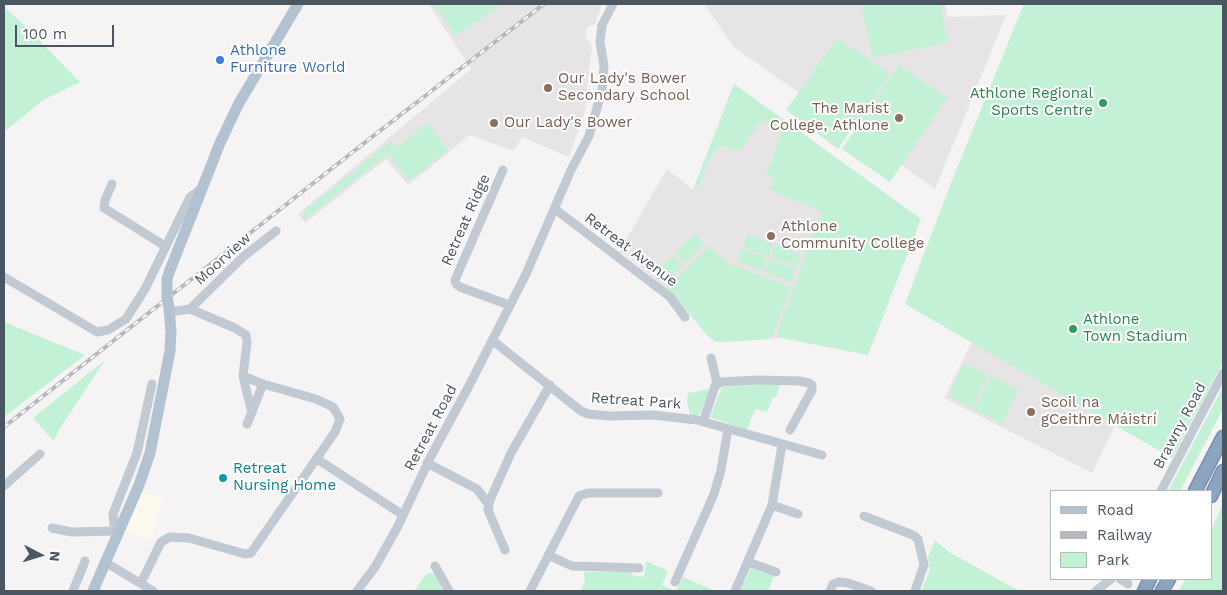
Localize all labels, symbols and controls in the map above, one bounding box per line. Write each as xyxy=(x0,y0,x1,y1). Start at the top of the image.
scale bar xyxy=(18,15,116,47)
text: 100 m xyxy=(23,25,67,43)
place label: Athlone Furniture World xyxy=(230,42,345,77)
marker: Athlone Furniture World xyxy=(214,54,226,66)
place label: Our Lady's Bower Secondary School xyxy=(558,70,690,105)
marker: Our Lady's Bower Secondary School xyxy=(542,82,554,94)
place label: Athlone Regional Sports Centre xyxy=(970,85,1093,120)
marker: Athlone Regional Sports Centre xyxy=(1097,97,1109,109)
place label: The Marist College, Athlone xyxy=(770,100,889,135)
marker: The Marist College, Athlone xyxy=(893,112,905,124)
place label: Our Lady's Bower xyxy=(504,114,632,132)
marker: Our Lady's Bower xyxy=(488,117,500,129)
street label: Retreat Ridge xyxy=(438,171,494,269)
street label: Retreat Avenue xyxy=(581,209,681,291)
place label: Athlone Community College xyxy=(781,218,924,253)
street label: Moorview xyxy=(191,229,255,289)
marker: Athlone Community College xyxy=(765,230,777,242)
place label: Athlone Town Stadium xyxy=(1083,311,1187,346)
marker: Athlone Town Stadium xyxy=(1067,323,1079,335)
street label: Brawny Road xyxy=(1150,380,1210,472)
street label: Retreat Road xyxy=(401,382,461,474)
street label: Retreat Park xyxy=(590,389,682,413)
place label: Scoil na gCeithre Máistrí xyxy=(1041,394,1157,429)
marker: Scoil na gCeithre Máistrí xyxy=(1025,406,1037,418)
place label: Retreat Nursing Home xyxy=(233,460,336,495)
marker: Retreat Nursing Home xyxy=(217,472,229,484)
legend xyxy=(1050,490,1212,580)
text: Road xyxy=(1097,501,1134,519)
text: Railway xyxy=(1097,526,1152,544)
north arrow xyxy=(15,530,65,580)
text: N xyxy=(47,550,63,562)
text: Park xyxy=(1097,551,1129,569)

